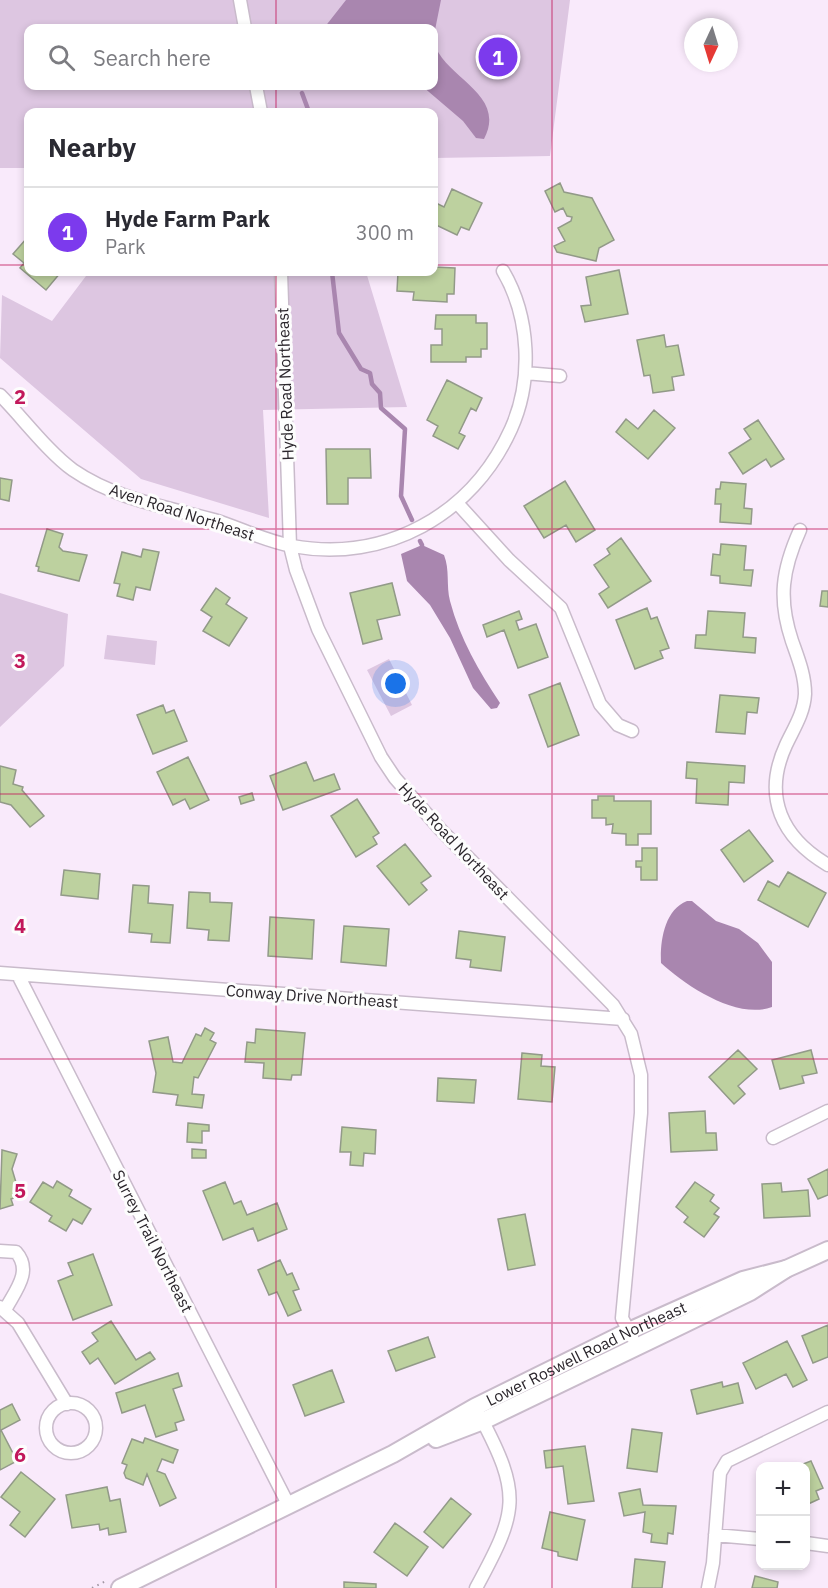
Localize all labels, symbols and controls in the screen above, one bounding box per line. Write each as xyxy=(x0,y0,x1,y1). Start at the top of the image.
north arrow xyxy=(684,18,738,72)
search box xyxy=(24,24,438,90)
pin: 1 xyxy=(478,34,518,80)
icon: search xyxy=(45,41,78,74)
text: Search here xyxy=(93,43,211,72)
text: Nearby xyxy=(48,130,136,164)
text: Hyde Farm Park xyxy=(105,204,270,233)
text: 1 xyxy=(62,219,74,246)
text: 300 m xyxy=(356,219,414,246)
text: Park xyxy=(105,233,145,260)
street label: Hyde Road Northeast xyxy=(272,307,298,461)
text: 2 xyxy=(14,383,26,410)
street label: Aven Road Northeast xyxy=(107,479,257,545)
text: 3 xyxy=(14,647,26,674)
your location xyxy=(381,669,410,698)
street label: Hyde Road Northeast xyxy=(394,778,514,904)
text: 4 xyxy=(14,912,26,939)
street label: Conway Drive Northeast xyxy=(225,980,399,1012)
street label: Surrey Trail Northeast xyxy=(108,1167,198,1315)
text: 5 xyxy=(14,1177,26,1204)
street label: Lower Roswell Road Northeast xyxy=(483,1297,689,1410)
text: 6 xyxy=(14,1441,26,1468)
map controls xyxy=(756,1462,810,1570)
button: + xyxy=(756,1462,810,1516)
button: − xyxy=(756,1516,810,1570)

